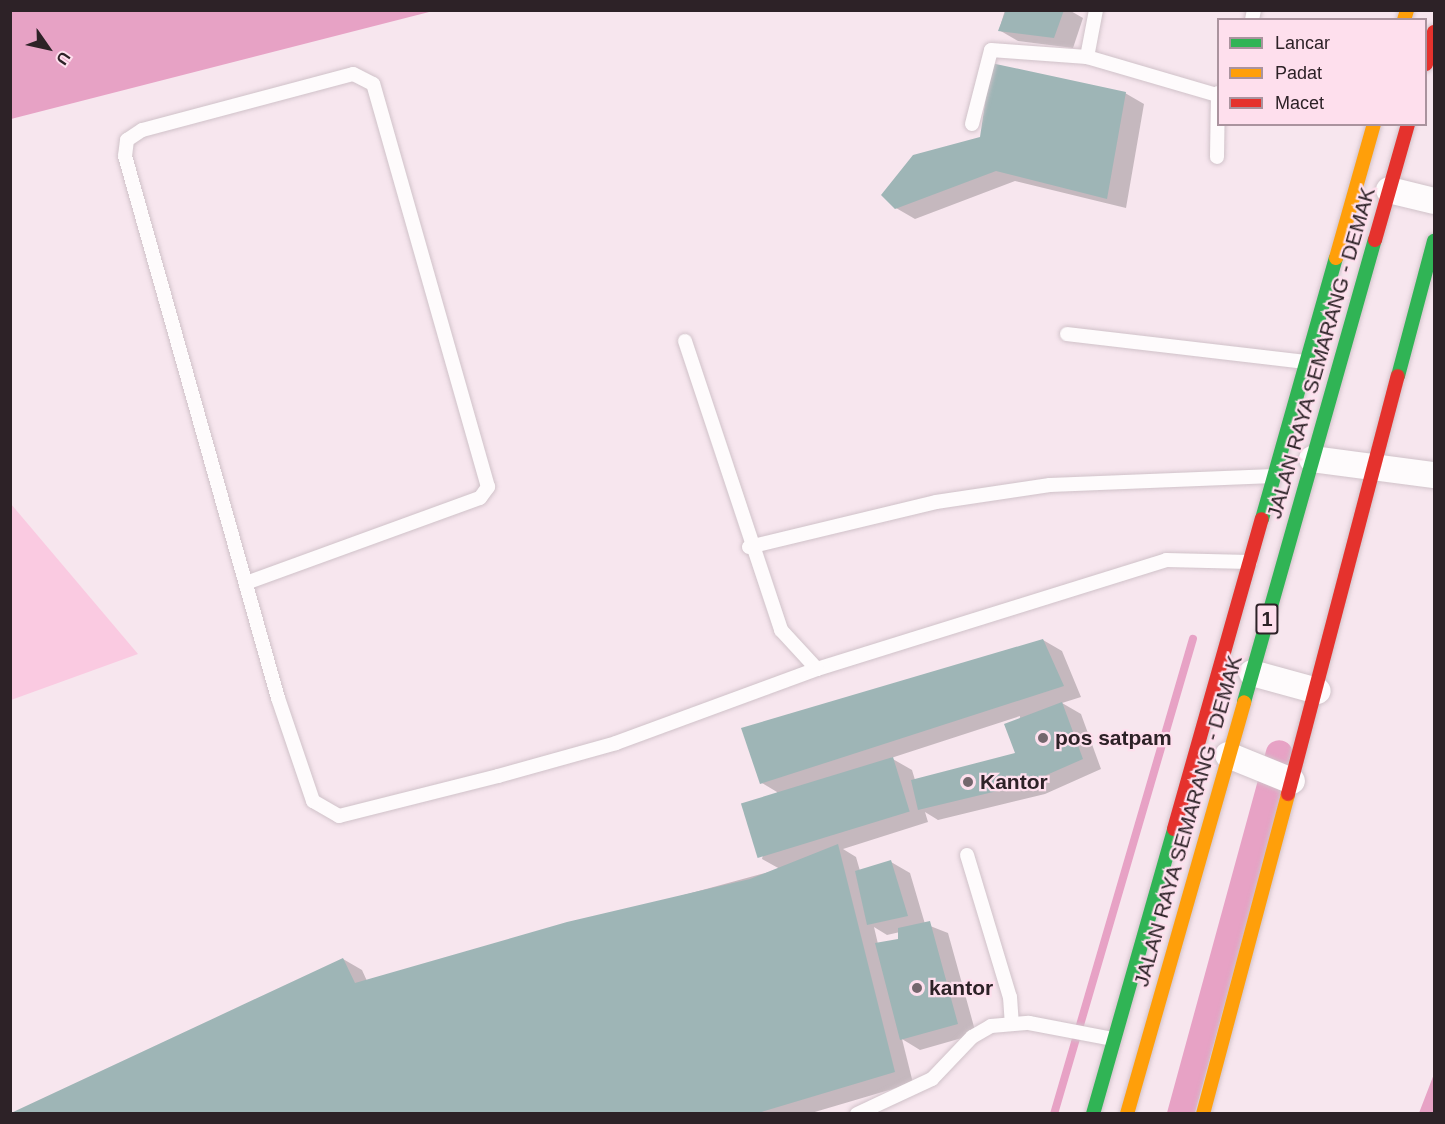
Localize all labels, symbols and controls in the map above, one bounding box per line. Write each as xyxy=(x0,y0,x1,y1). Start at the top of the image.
north arrow xyxy=(18,18,78,78)
legend xyxy=(1217,18,1427,126)
text: Lancar xyxy=(1275,33,1330,53)
text: U xyxy=(53,49,74,68)
text: Padat xyxy=(1275,63,1322,83)
text: Macet xyxy=(1275,93,1324,113)
street label: JALAN RAYA SEMARANG - DEMAK xyxy=(1261,184,1381,522)
road number: 1 xyxy=(1255,602,1279,636)
street label: JALAN RAYA SEMARANG - DEMAK xyxy=(1128,652,1248,990)
place label: pos satpam xyxy=(1055,725,1172,751)
marker: pos satpam xyxy=(1036,731,1050,745)
place label: Kantor xyxy=(980,769,1048,795)
marker: Kantor xyxy=(961,775,975,789)
place label: kantor xyxy=(929,975,993,1001)
marker: kantor xyxy=(910,981,924,995)

